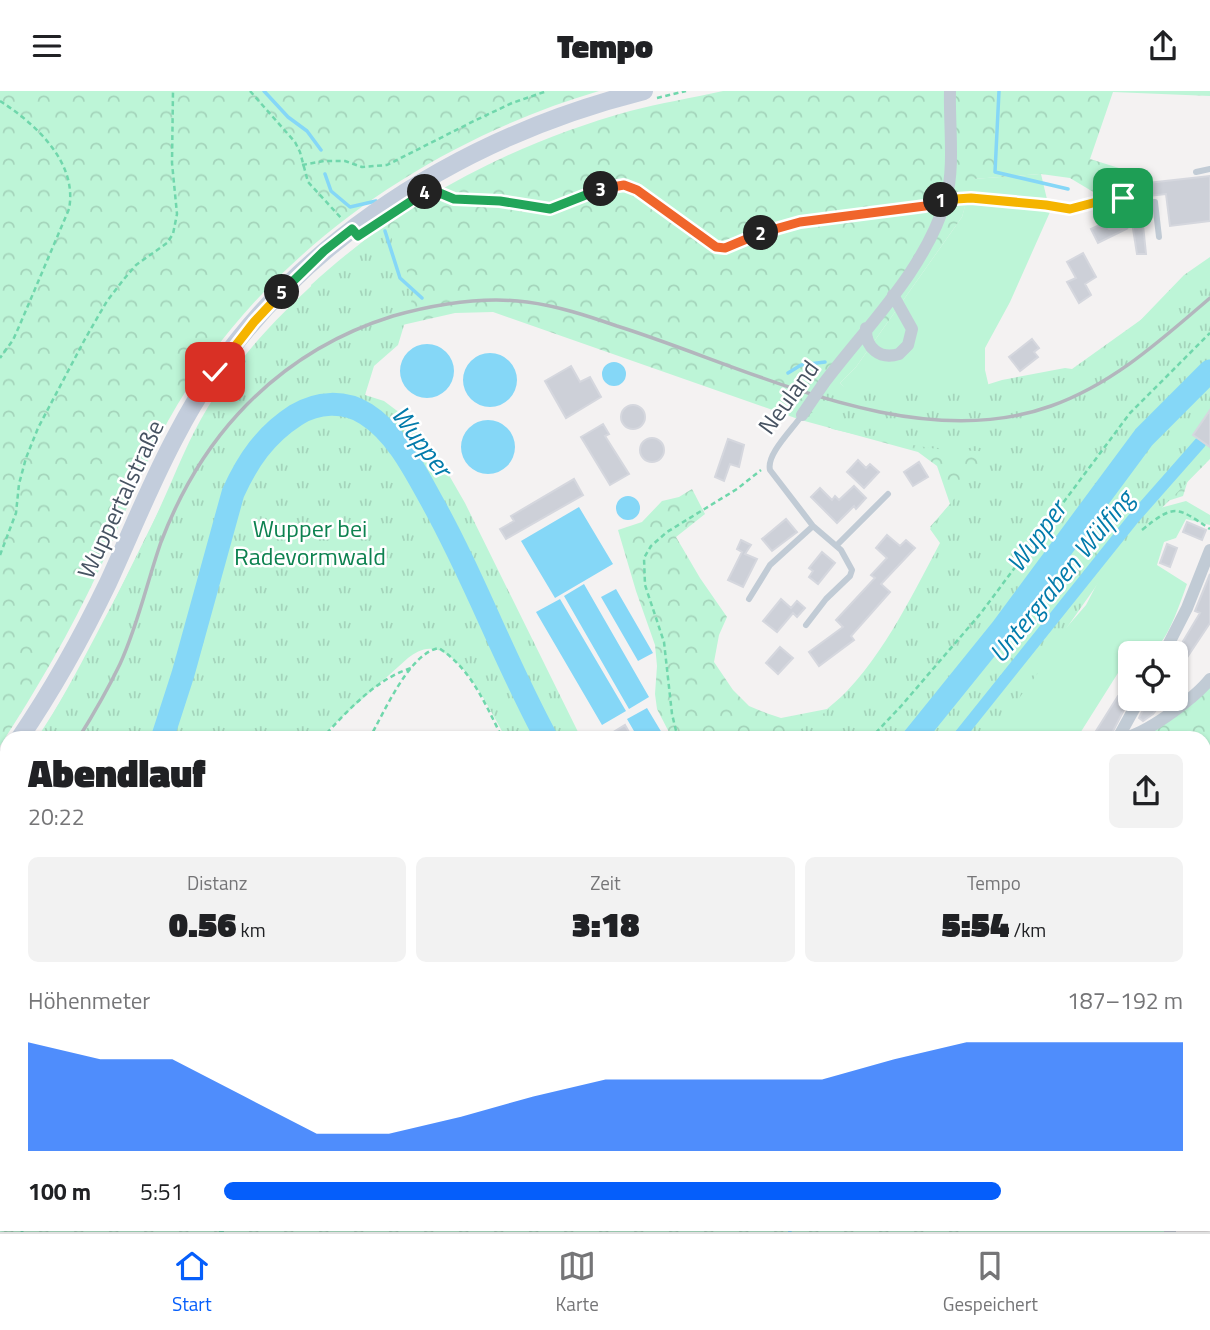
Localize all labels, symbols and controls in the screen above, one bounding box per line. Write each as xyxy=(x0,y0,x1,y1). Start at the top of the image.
text: Tempo xyxy=(557,22,653,70)
icon: menu xyxy=(28,27,66,65)
icon: share xyxy=(1144,27,1182,65)
pin xyxy=(1093,168,1153,228)
pin: 3 xyxy=(584,171,618,207)
text: 3 xyxy=(595,174,606,203)
pin: 4 xyxy=(408,175,442,210)
text: 4 xyxy=(419,177,430,206)
icon: arrive xyxy=(1104,179,1142,217)
pin: 1 xyxy=(923,183,958,217)
text: 1 xyxy=(935,185,946,214)
pin: 2 xyxy=(744,215,778,251)
text: 2 xyxy=(755,218,766,247)
pin: 5 xyxy=(264,275,300,309)
text: 5 xyxy=(276,277,287,306)
pin xyxy=(185,342,245,402)
street label: Neuland xyxy=(749,352,827,442)
icon: check xyxy=(196,353,234,391)
water label: Wupper xyxy=(382,397,463,487)
street label: Wuppertalstraße xyxy=(67,414,173,584)
water label: Untergraben Wülfing xyxy=(979,479,1144,670)
water label: Wupper xyxy=(997,490,1077,580)
park label: Wupper bei Radevormwald xyxy=(234,510,386,574)
map controls xyxy=(1118,641,1188,711)
button: locate xyxy=(1118,641,1188,711)
text: Abendlauf xyxy=(28,744,206,802)
button: share xyxy=(1109,754,1183,828)
text: 20:22 xyxy=(28,799,85,834)
text: Distanz xyxy=(187,868,247,897)
text: Zeit xyxy=(590,868,621,897)
text: Tempo xyxy=(967,868,1021,897)
text: 0.56 xyxy=(169,897,236,951)
text: 3:18 xyxy=(572,897,639,951)
text: 5:54 xyxy=(941,897,1009,951)
text: km xyxy=(236,915,266,944)
text: /km xyxy=(1009,915,1046,944)
text: Höhenmeter xyxy=(28,983,150,1018)
text: 187–192 m xyxy=(1067,983,1183,1018)
text: 100 m xyxy=(28,1174,91,1209)
text: 5:51 xyxy=(140,1174,184,1209)
tab: Start xyxy=(172,1247,212,1318)
tab: Karte xyxy=(556,1247,599,1318)
tab: Gespeichert xyxy=(943,1247,1038,1318)

